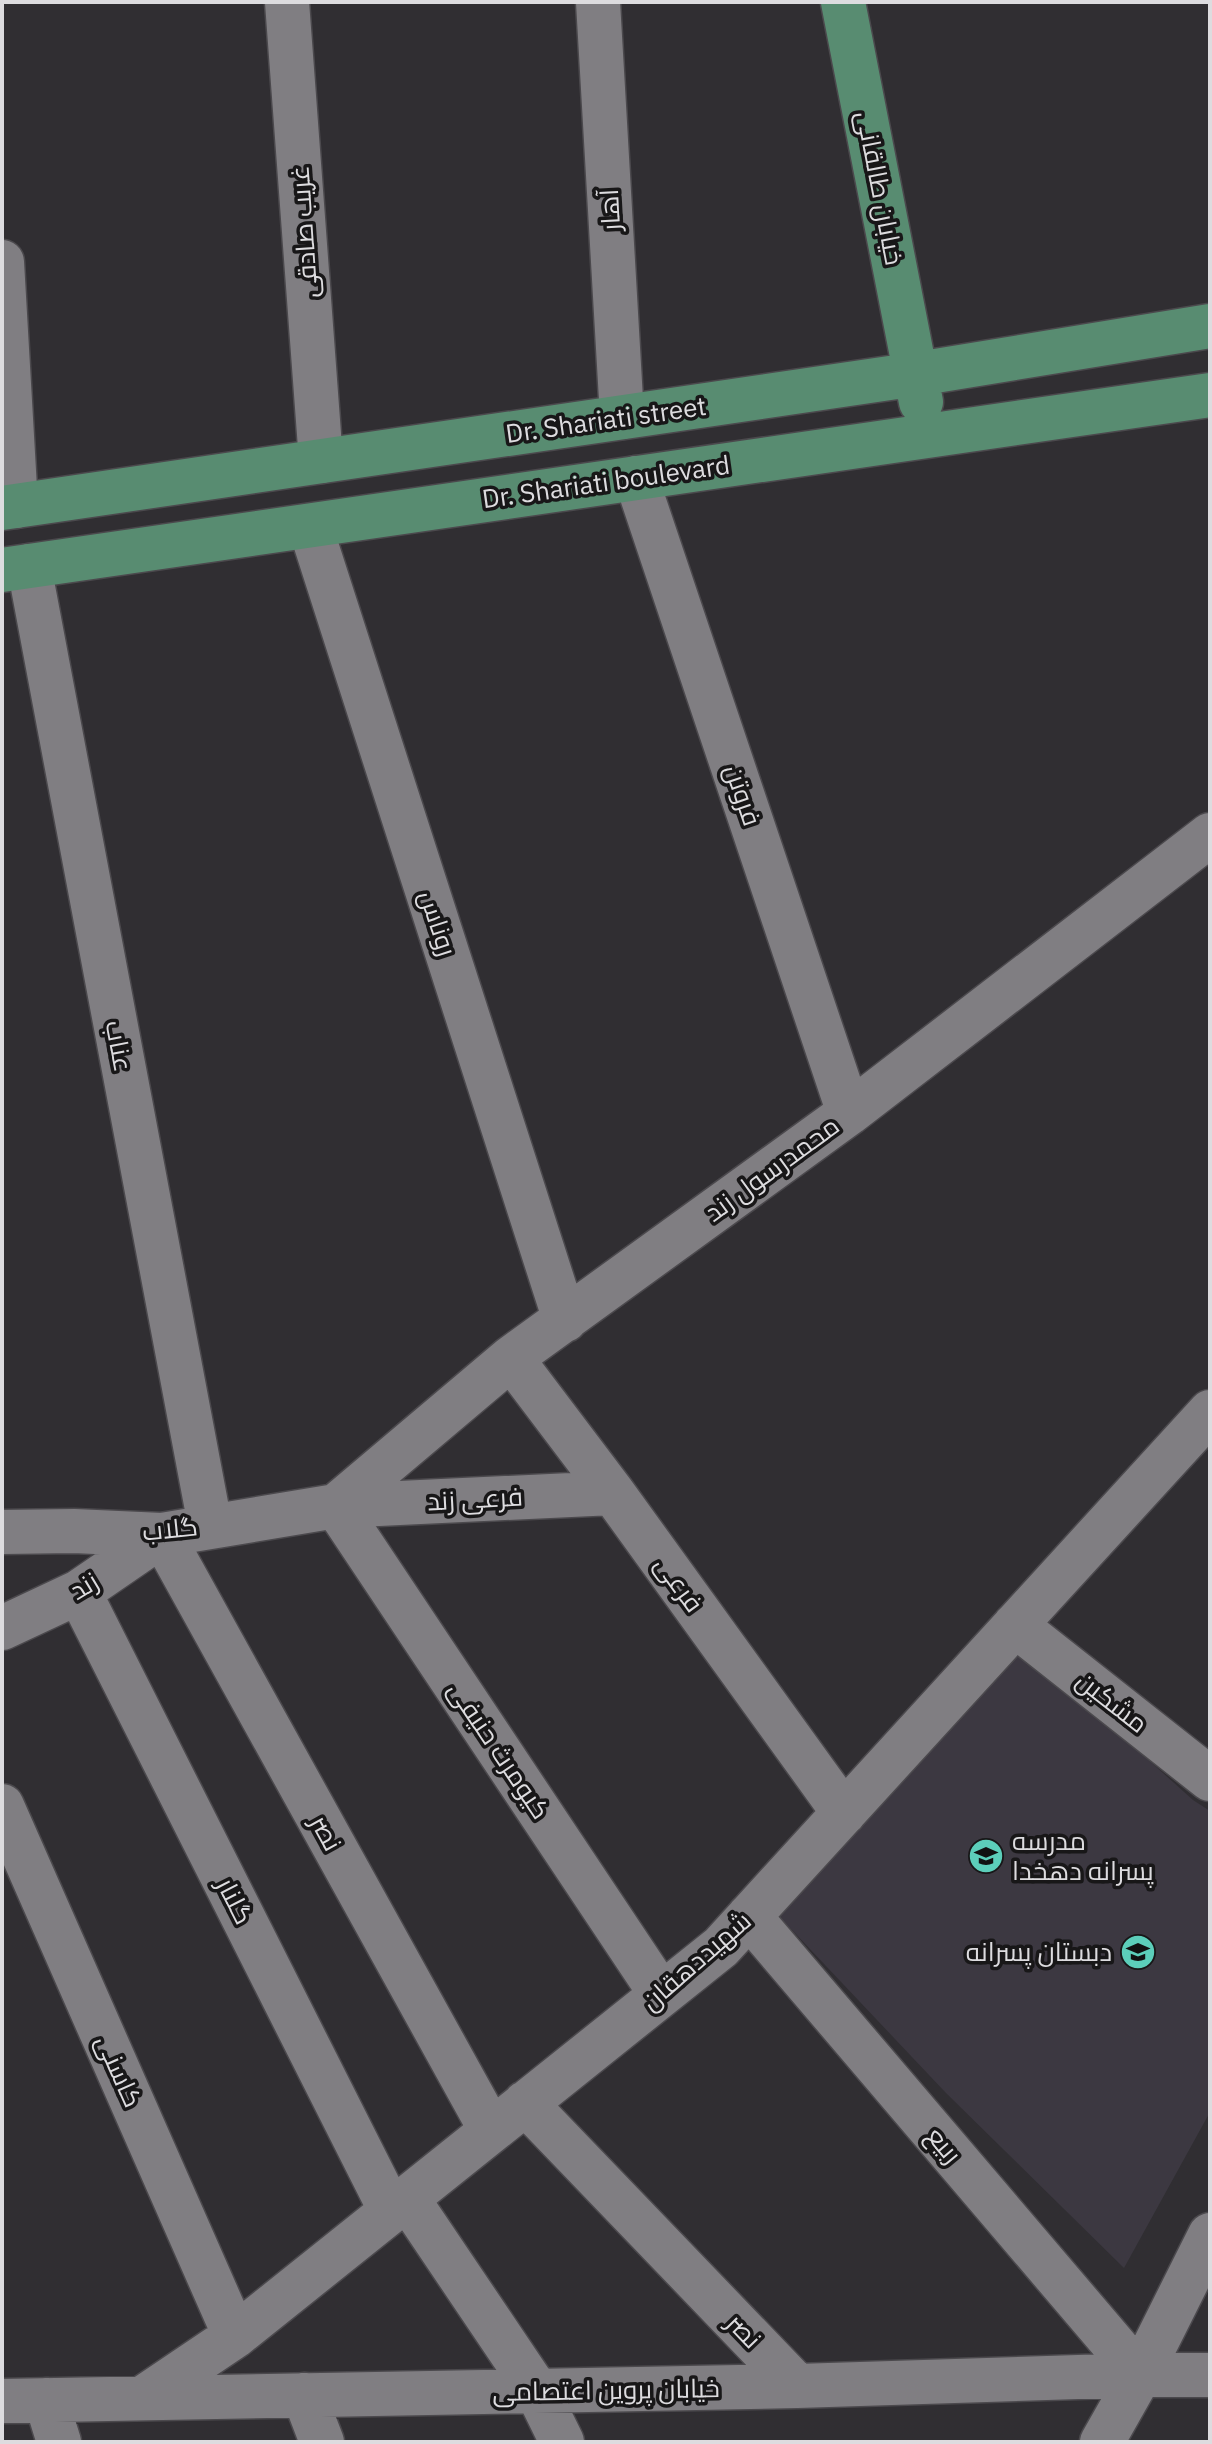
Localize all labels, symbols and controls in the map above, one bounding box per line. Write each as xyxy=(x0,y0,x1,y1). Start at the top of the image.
street label: خیابان طالقانی xyxy=(849,108,913,268)
street label: غریب صادقی xyxy=(281,165,325,299)
street label: آهار xyxy=(591,188,627,234)
street label: Dr. Shariati street xyxy=(503,388,708,450)
street label: Dr. Shariati boulevard xyxy=(480,447,732,515)
street label: فروتن xyxy=(718,759,770,830)
street label: روناس xyxy=(412,886,465,960)
street label: عناب xyxy=(98,1017,142,1074)
street label: محمدرسول زند xyxy=(697,1108,845,1228)
street label: فرعی زند xyxy=(426,1479,524,1517)
street label: گلاب xyxy=(140,1508,199,1548)
street label: فرعی xyxy=(648,1548,712,1618)
street label: زند xyxy=(63,1563,104,1607)
street label: مشکین xyxy=(1070,1663,1155,1740)
street label: کیومرث حنیفی xyxy=(441,1674,558,1825)
street label: نصر xyxy=(302,1807,350,1857)
place label: مدرسه پسرانه دهخدا xyxy=(1012,1823,1154,1888)
school or university icon: مدرسه پسرانه دهخدا xyxy=(967,1837,1005,1875)
street label: گلنار xyxy=(209,1870,262,1930)
street label: شهیددهقان xyxy=(633,1903,757,2017)
school or university icon: دبستان پسرانه xyxy=(1119,1933,1157,1971)
place label: دبستان پسرانه xyxy=(966,1934,1112,1969)
street label: کاسنی xyxy=(89,2029,151,2112)
street label: ربیع xyxy=(919,2119,970,2170)
street label: نصر xyxy=(719,2304,769,2355)
street label: خیابان پروین اعتصامی xyxy=(492,2370,720,2409)

